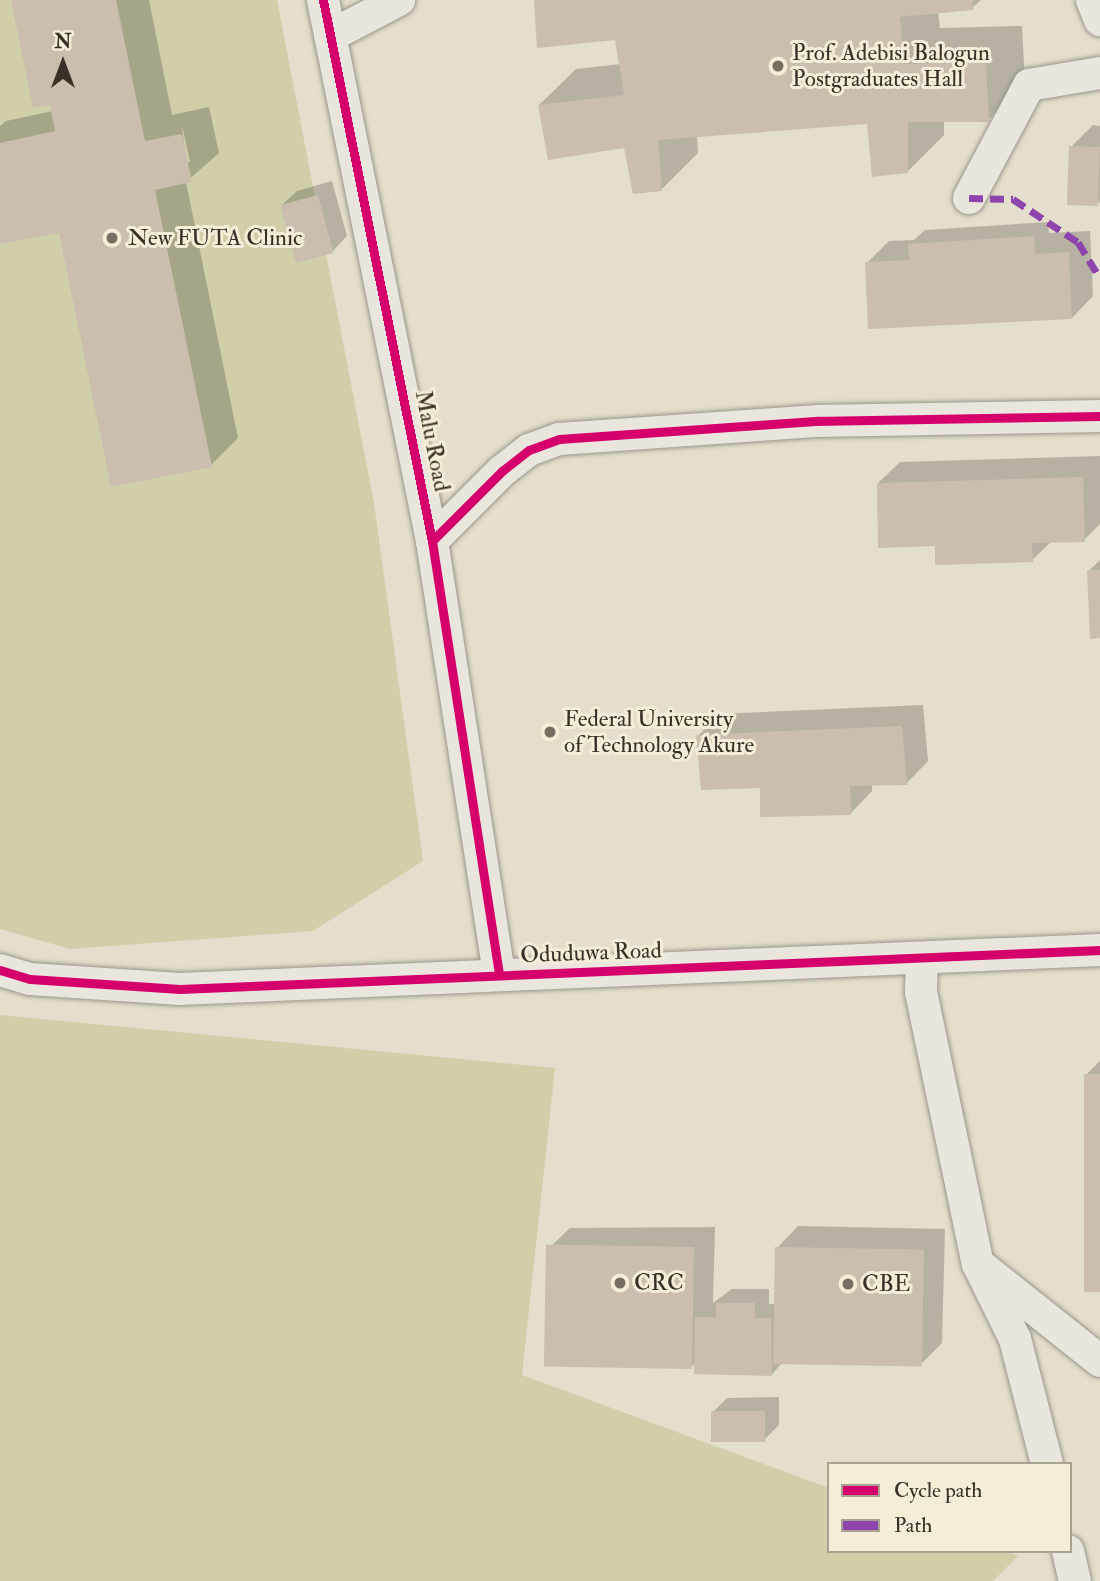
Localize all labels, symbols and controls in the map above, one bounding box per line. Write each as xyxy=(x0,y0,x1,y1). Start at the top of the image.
north arrow xyxy=(28,28,98,98)
text: N xyxy=(54,30,72,54)
place label: Prof. Adebisi Balogun Postgraduates Hall xyxy=(792,39,990,93)
marker: Prof. Adebisi Balogun Postgraduates Hall xyxy=(770,58,786,74)
place label: New FUTA Clinic xyxy=(128,224,302,252)
marker: New FUTA Clinic xyxy=(102,228,122,248)
street label: Malu Road xyxy=(409,388,455,494)
place label: Federal University of Technology Akure xyxy=(564,705,754,759)
marker: Federal University of Technology Akure xyxy=(542,724,558,740)
street label: Oduduwa Road xyxy=(520,937,662,969)
place label: CRC xyxy=(634,1269,684,1297)
place label: CBE xyxy=(862,1270,910,1298)
marker: CRC xyxy=(612,1275,628,1291)
marker: CBE xyxy=(840,1276,856,1292)
legend xyxy=(827,1462,1072,1553)
text: Cycle path xyxy=(894,1477,982,1504)
text: Path xyxy=(894,1512,932,1539)

